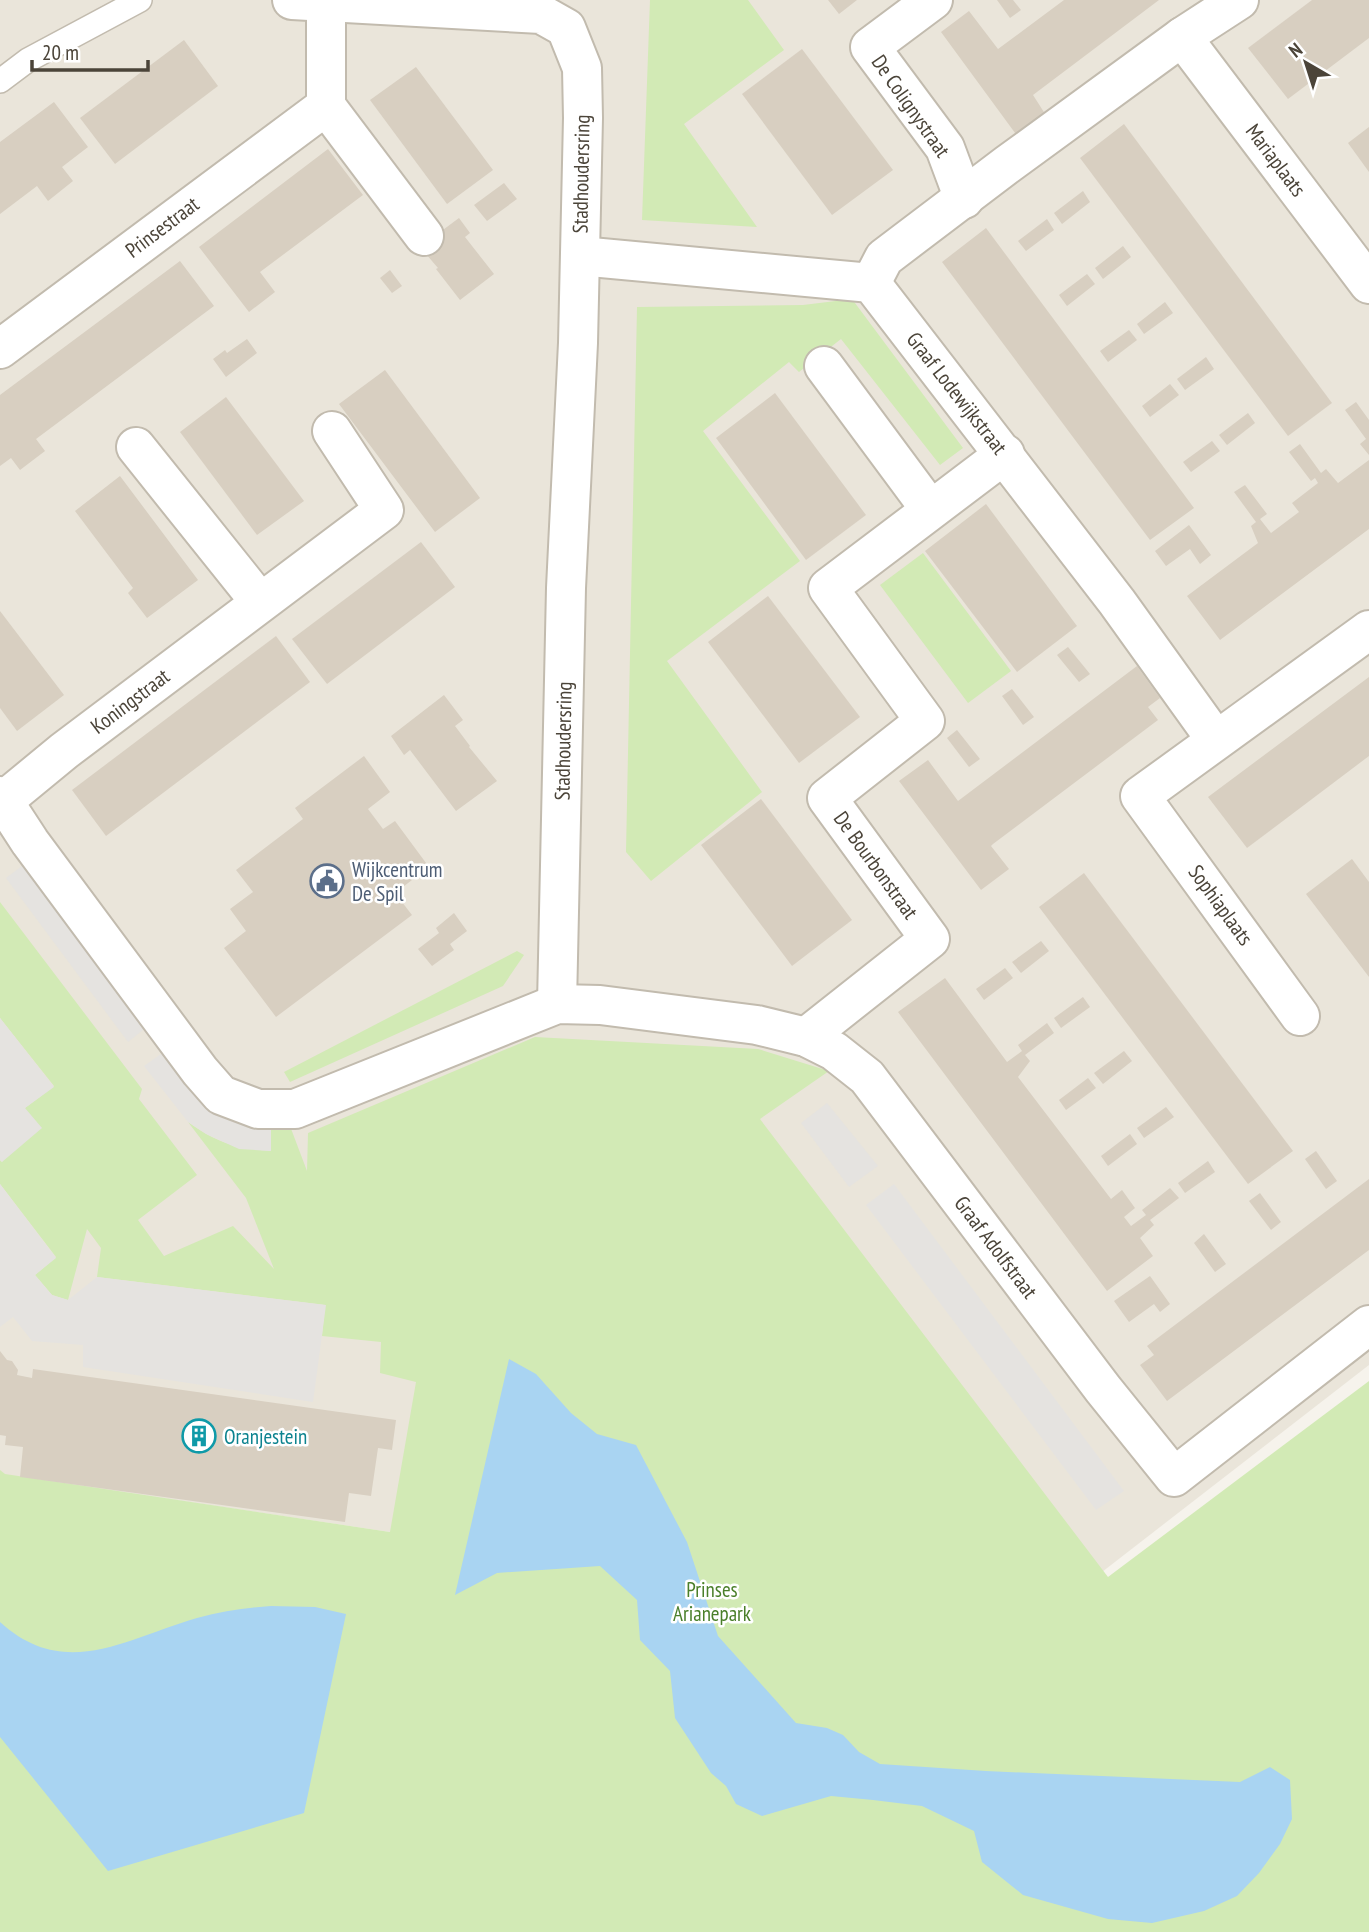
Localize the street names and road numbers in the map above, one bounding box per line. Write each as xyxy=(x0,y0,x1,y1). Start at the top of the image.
street label: De Colignystraat xyxy=(866,49,956,163)
street label: Stadhoudersring xyxy=(566,114,596,234)
street label: Mariaplaats xyxy=(1240,118,1312,202)
street label: Prinsestraat xyxy=(120,190,204,263)
street label: Graaf Lodewijkstraat xyxy=(901,326,1013,460)
street label: Koningstraat xyxy=(85,662,175,739)
street label: Stadhoudersring xyxy=(548,681,578,801)
street label: De Bourbonstraat xyxy=(828,806,924,924)
street label: Sophiaplaats xyxy=(1183,859,1259,951)
street label: Graaf Adolfstraat xyxy=(949,1190,1044,1304)

